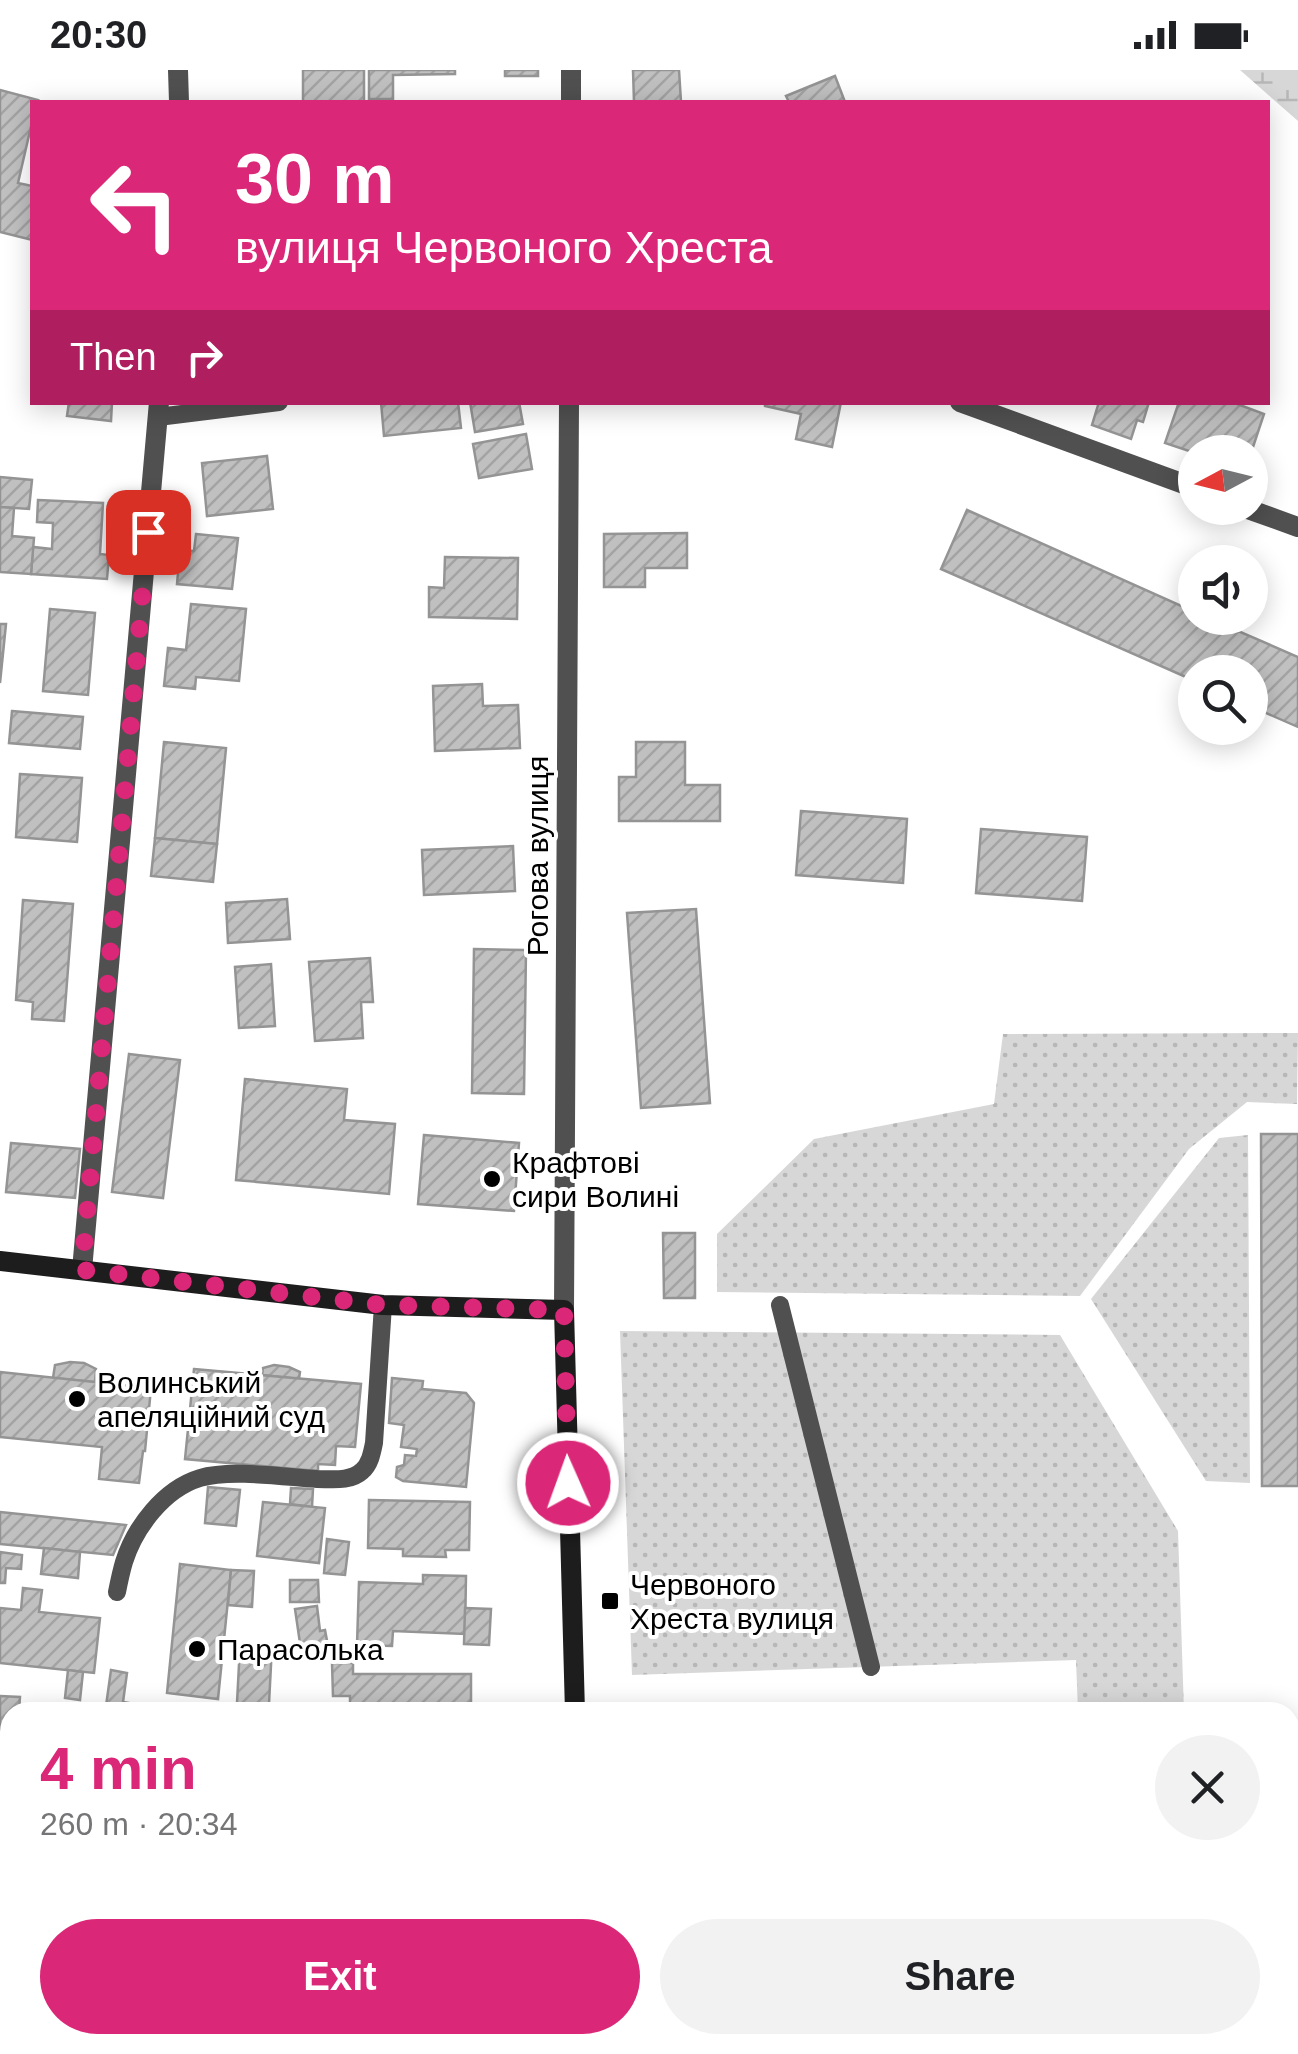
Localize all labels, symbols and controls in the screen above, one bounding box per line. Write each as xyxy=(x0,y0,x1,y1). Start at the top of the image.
text: 20:30 xyxy=(50,14,147,56)
icon: left xyxy=(70,140,200,270)
text: 30 m xyxy=(235,140,395,218)
text: вулиця Червоного Хреста xyxy=(235,222,772,273)
icon: right xyxy=(177,330,232,385)
text: Then xyxy=(70,336,157,378)
north arrow xyxy=(1178,435,1268,525)
map controls xyxy=(1178,435,1268,745)
pin xyxy=(106,490,191,575)
icon: arrive xyxy=(121,505,176,560)
button: sound xyxy=(1178,545,1268,635)
button: search xyxy=(1178,655,1268,745)
street label: Рогова вулиця xyxy=(521,756,554,956)
place label: Крафтові сири Волині xyxy=(512,1146,679,1213)
marker: Крафтові сири Волині xyxy=(481,1168,503,1190)
place label: Волинський апеляційний суд xyxy=(97,1366,325,1433)
marker: Волинський апеляційний суд xyxy=(66,1388,88,1410)
position arrow xyxy=(516,1431,620,1535)
place label: Червоного Хреста вулиця xyxy=(630,1568,834,1635)
marker: Червоного Хреста вулиця xyxy=(599,1590,621,1612)
place label: Парасолька xyxy=(217,1633,384,1666)
marker: Парасолька xyxy=(186,1638,208,1660)
text: 4 min xyxy=(40,1735,197,1802)
button: close xyxy=(1155,1735,1260,1840)
text: 260 m · 20:34 xyxy=(40,1806,237,1842)
button: Exit xyxy=(40,1919,640,2034)
button: Share xyxy=(660,1919,1260,2034)

